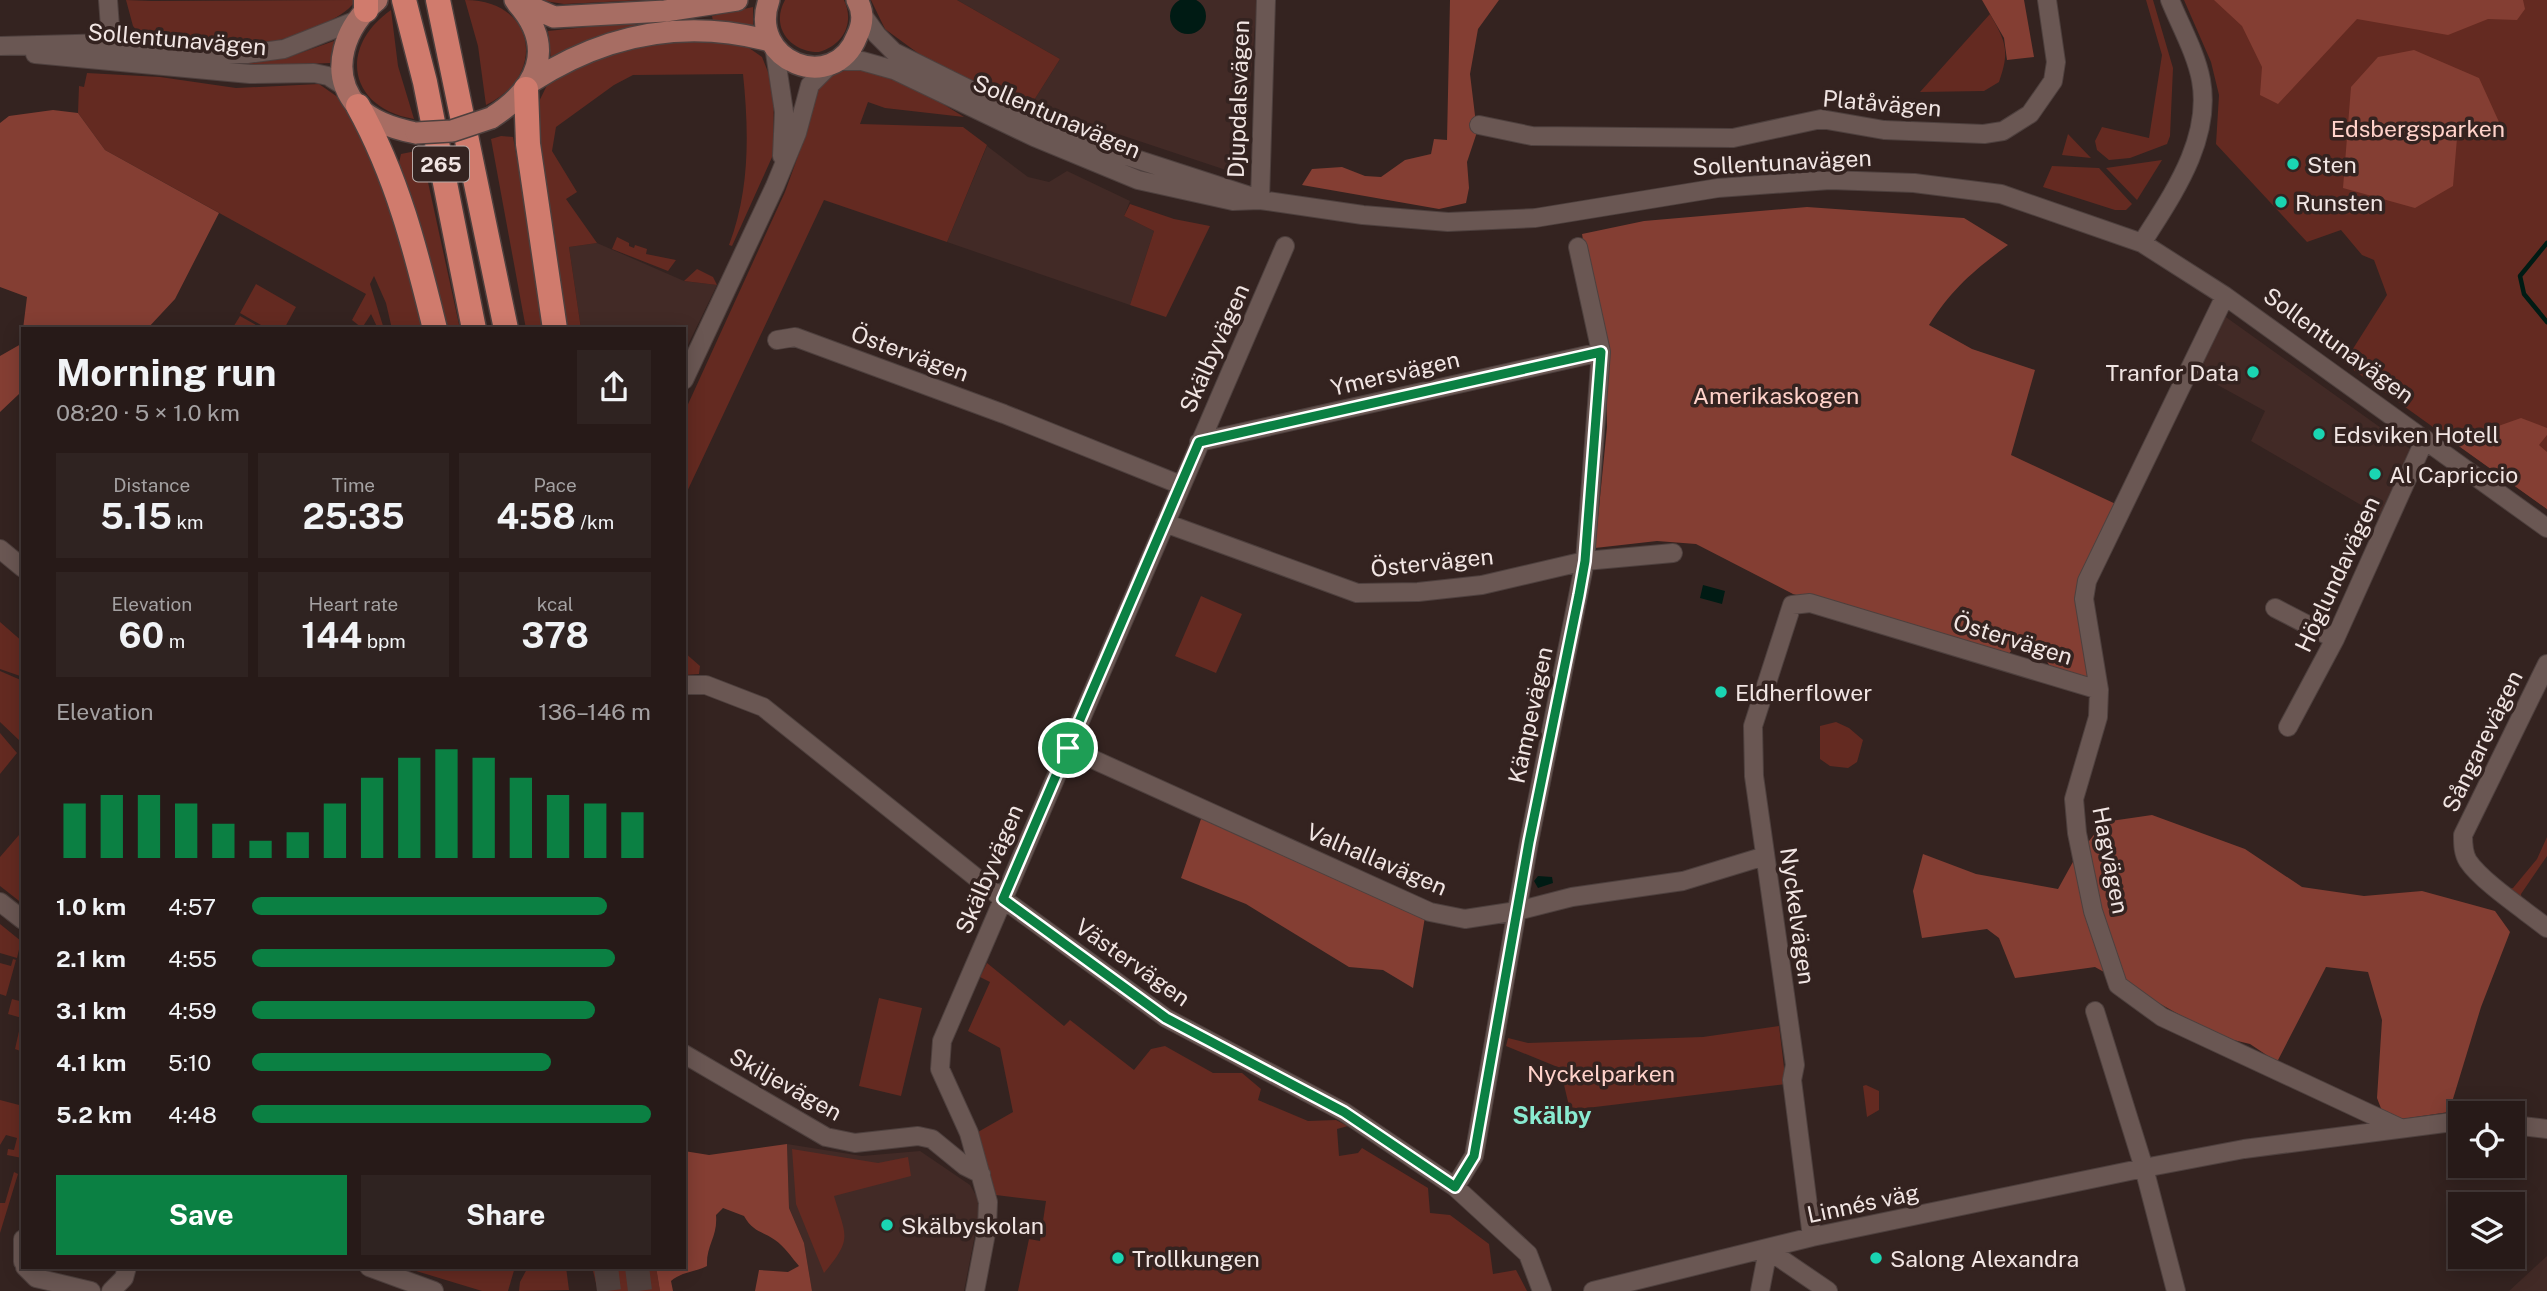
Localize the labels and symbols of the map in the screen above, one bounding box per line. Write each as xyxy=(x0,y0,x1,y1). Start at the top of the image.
street label: Sollentunavägen xyxy=(86,18,268,60)
street label: Djupdalsvägen xyxy=(1222,20,1254,178)
street label: Sollentunavägen xyxy=(969,69,1145,163)
street label: Platåvägen xyxy=(1821,84,1943,122)
park label: Edsbergsparken xyxy=(2331,115,2505,142)
street label: Sollentunavägen xyxy=(1692,144,1872,180)
road number: 265 xyxy=(413,146,469,182)
place label: Sten xyxy=(2307,151,2357,178)
marker: Sten xyxy=(2285,156,2301,172)
place label: Runsten xyxy=(2295,189,2383,216)
marker: Runsten xyxy=(2273,194,2289,210)
street label: Skälbyvägen xyxy=(1174,279,1254,417)
street label: Sollentunavägen xyxy=(2258,281,2420,409)
street label: Östervägen xyxy=(847,319,973,387)
street label: Ymersvägen xyxy=(1328,345,1462,401)
place label: Tranfor Data xyxy=(2106,359,2239,386)
marker: Tranfor Data xyxy=(2245,364,2261,380)
park label: Amerikaskogen xyxy=(1693,382,1859,409)
place label: Edsviken Hotell xyxy=(2333,421,2499,448)
marker: Edsviken Hotell xyxy=(2311,426,2327,442)
place label: Al Capriccio xyxy=(2389,461,2518,488)
marker: Al Capriccio xyxy=(2367,466,2383,482)
street label: Höglundavägen xyxy=(2289,492,2385,656)
street label: Östervägen xyxy=(1369,542,1495,582)
street label: Östervägen xyxy=(1950,608,2076,670)
street label: Kämpevägen xyxy=(1502,644,1558,786)
street label: Sångarevägen xyxy=(2436,666,2528,816)
place label: Eldherflower xyxy=(1735,679,1872,706)
marker: Eldherflower xyxy=(1713,684,1729,700)
pin xyxy=(1038,718,1098,778)
street label: Skälbyvägen xyxy=(950,800,1028,938)
street label: Hagvägen xyxy=(2087,804,2135,916)
street label: Valhallavägen xyxy=(1303,817,1451,901)
street label: Nyckelvägen xyxy=(1775,846,1821,986)
street label: Västervägen xyxy=(1070,913,1196,1011)
street label: Skiljevägen xyxy=(725,1042,847,1126)
park label: Nyckelparken xyxy=(1527,1060,1675,1087)
district label: Skälby xyxy=(1512,1101,1592,1129)
street label: Linnés väg xyxy=(1804,1178,1922,1228)
place label: Skälbyskolan xyxy=(901,1212,1044,1239)
marker: Skälbyskolan xyxy=(879,1217,895,1233)
place label: Trollkungen xyxy=(1132,1245,1260,1272)
place label: Salong Alexandra xyxy=(1890,1245,2079,1272)
marker: Trollkungen xyxy=(1110,1250,1126,1266)
marker: Salong Alexandra xyxy=(1868,1250,1884,1266)

